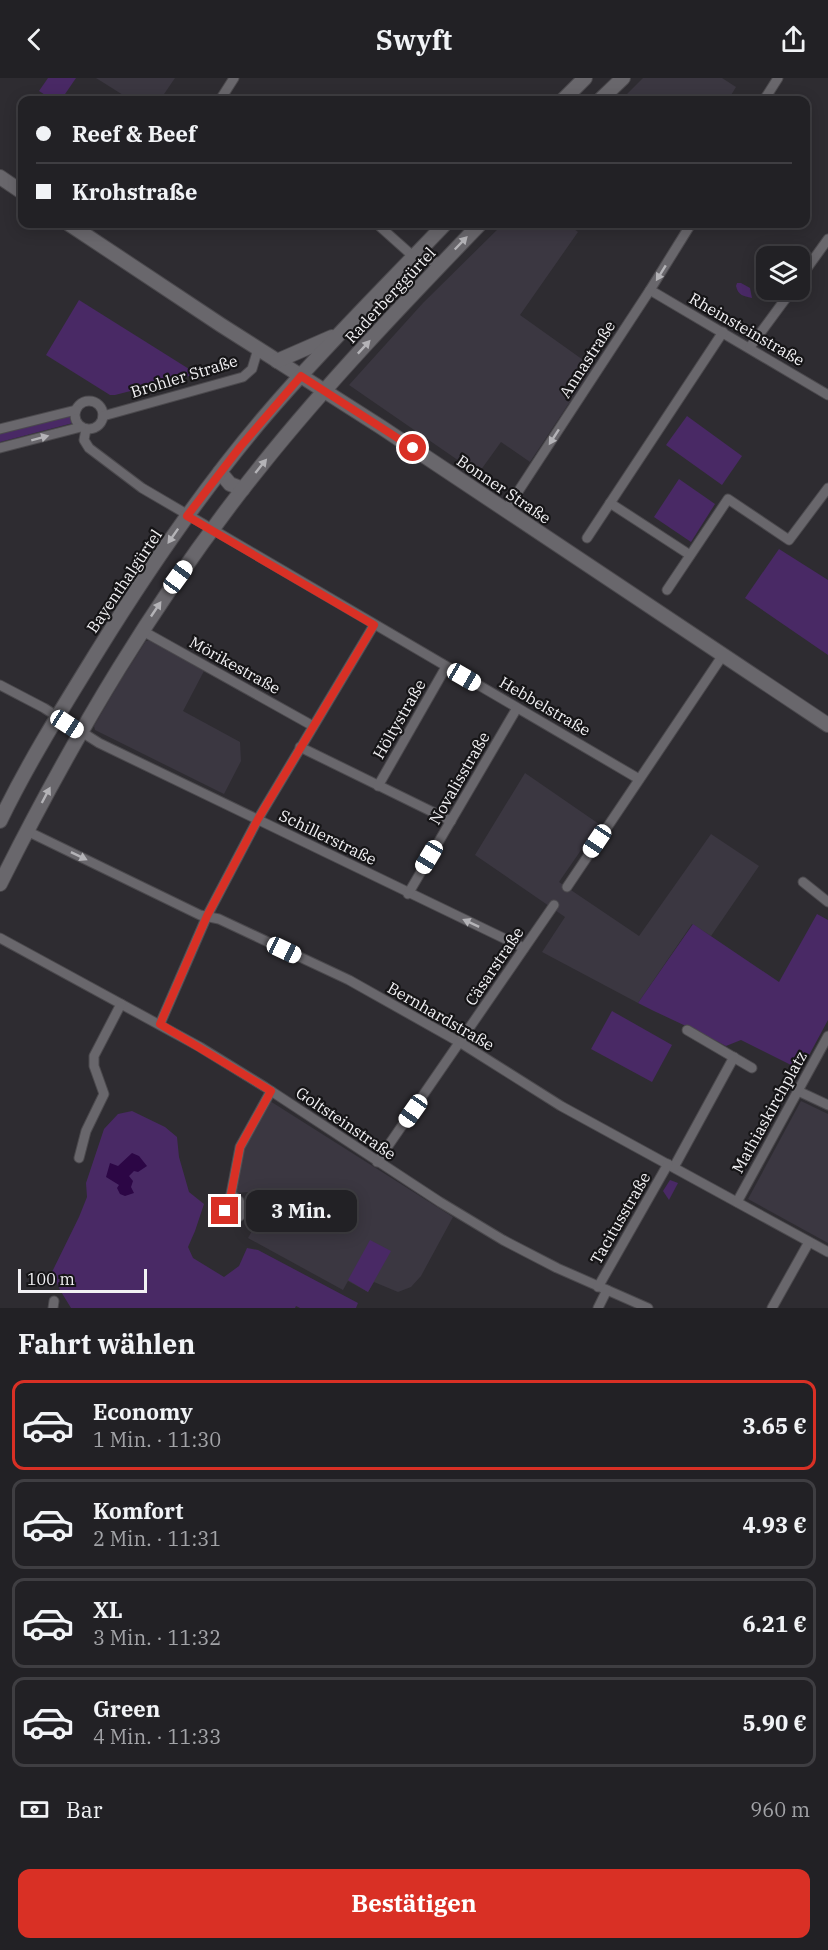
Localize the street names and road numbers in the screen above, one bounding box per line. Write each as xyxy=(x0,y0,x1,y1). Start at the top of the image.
street label: Raderberggürtel xyxy=(340,243,440,347)
street label: Rheinsteinstraße xyxy=(686,288,808,370)
street label: Annastraße xyxy=(555,317,619,401)
street label: Brohler Straße xyxy=(128,350,240,402)
street label: Bonner Straße xyxy=(453,450,555,528)
street label: Bayenthalgürtel xyxy=(82,525,166,637)
street label: Mörikestraße xyxy=(186,632,284,698)
street label: Hebbelstraße xyxy=(496,672,594,740)
street label: Höltystraße xyxy=(368,676,430,762)
street label: Novalisstraße xyxy=(424,728,494,828)
street label: Schillerstraße xyxy=(276,805,380,869)
street label: Cäsarstraße xyxy=(460,923,528,1009)
street label: Bernhardstraße xyxy=(384,977,498,1055)
street label: Mathiaskirchplatz xyxy=(727,1047,811,1177)
street label: Goltsteinstraße xyxy=(292,1082,400,1164)
street label: Tacitusstraße xyxy=(586,1168,654,1268)

